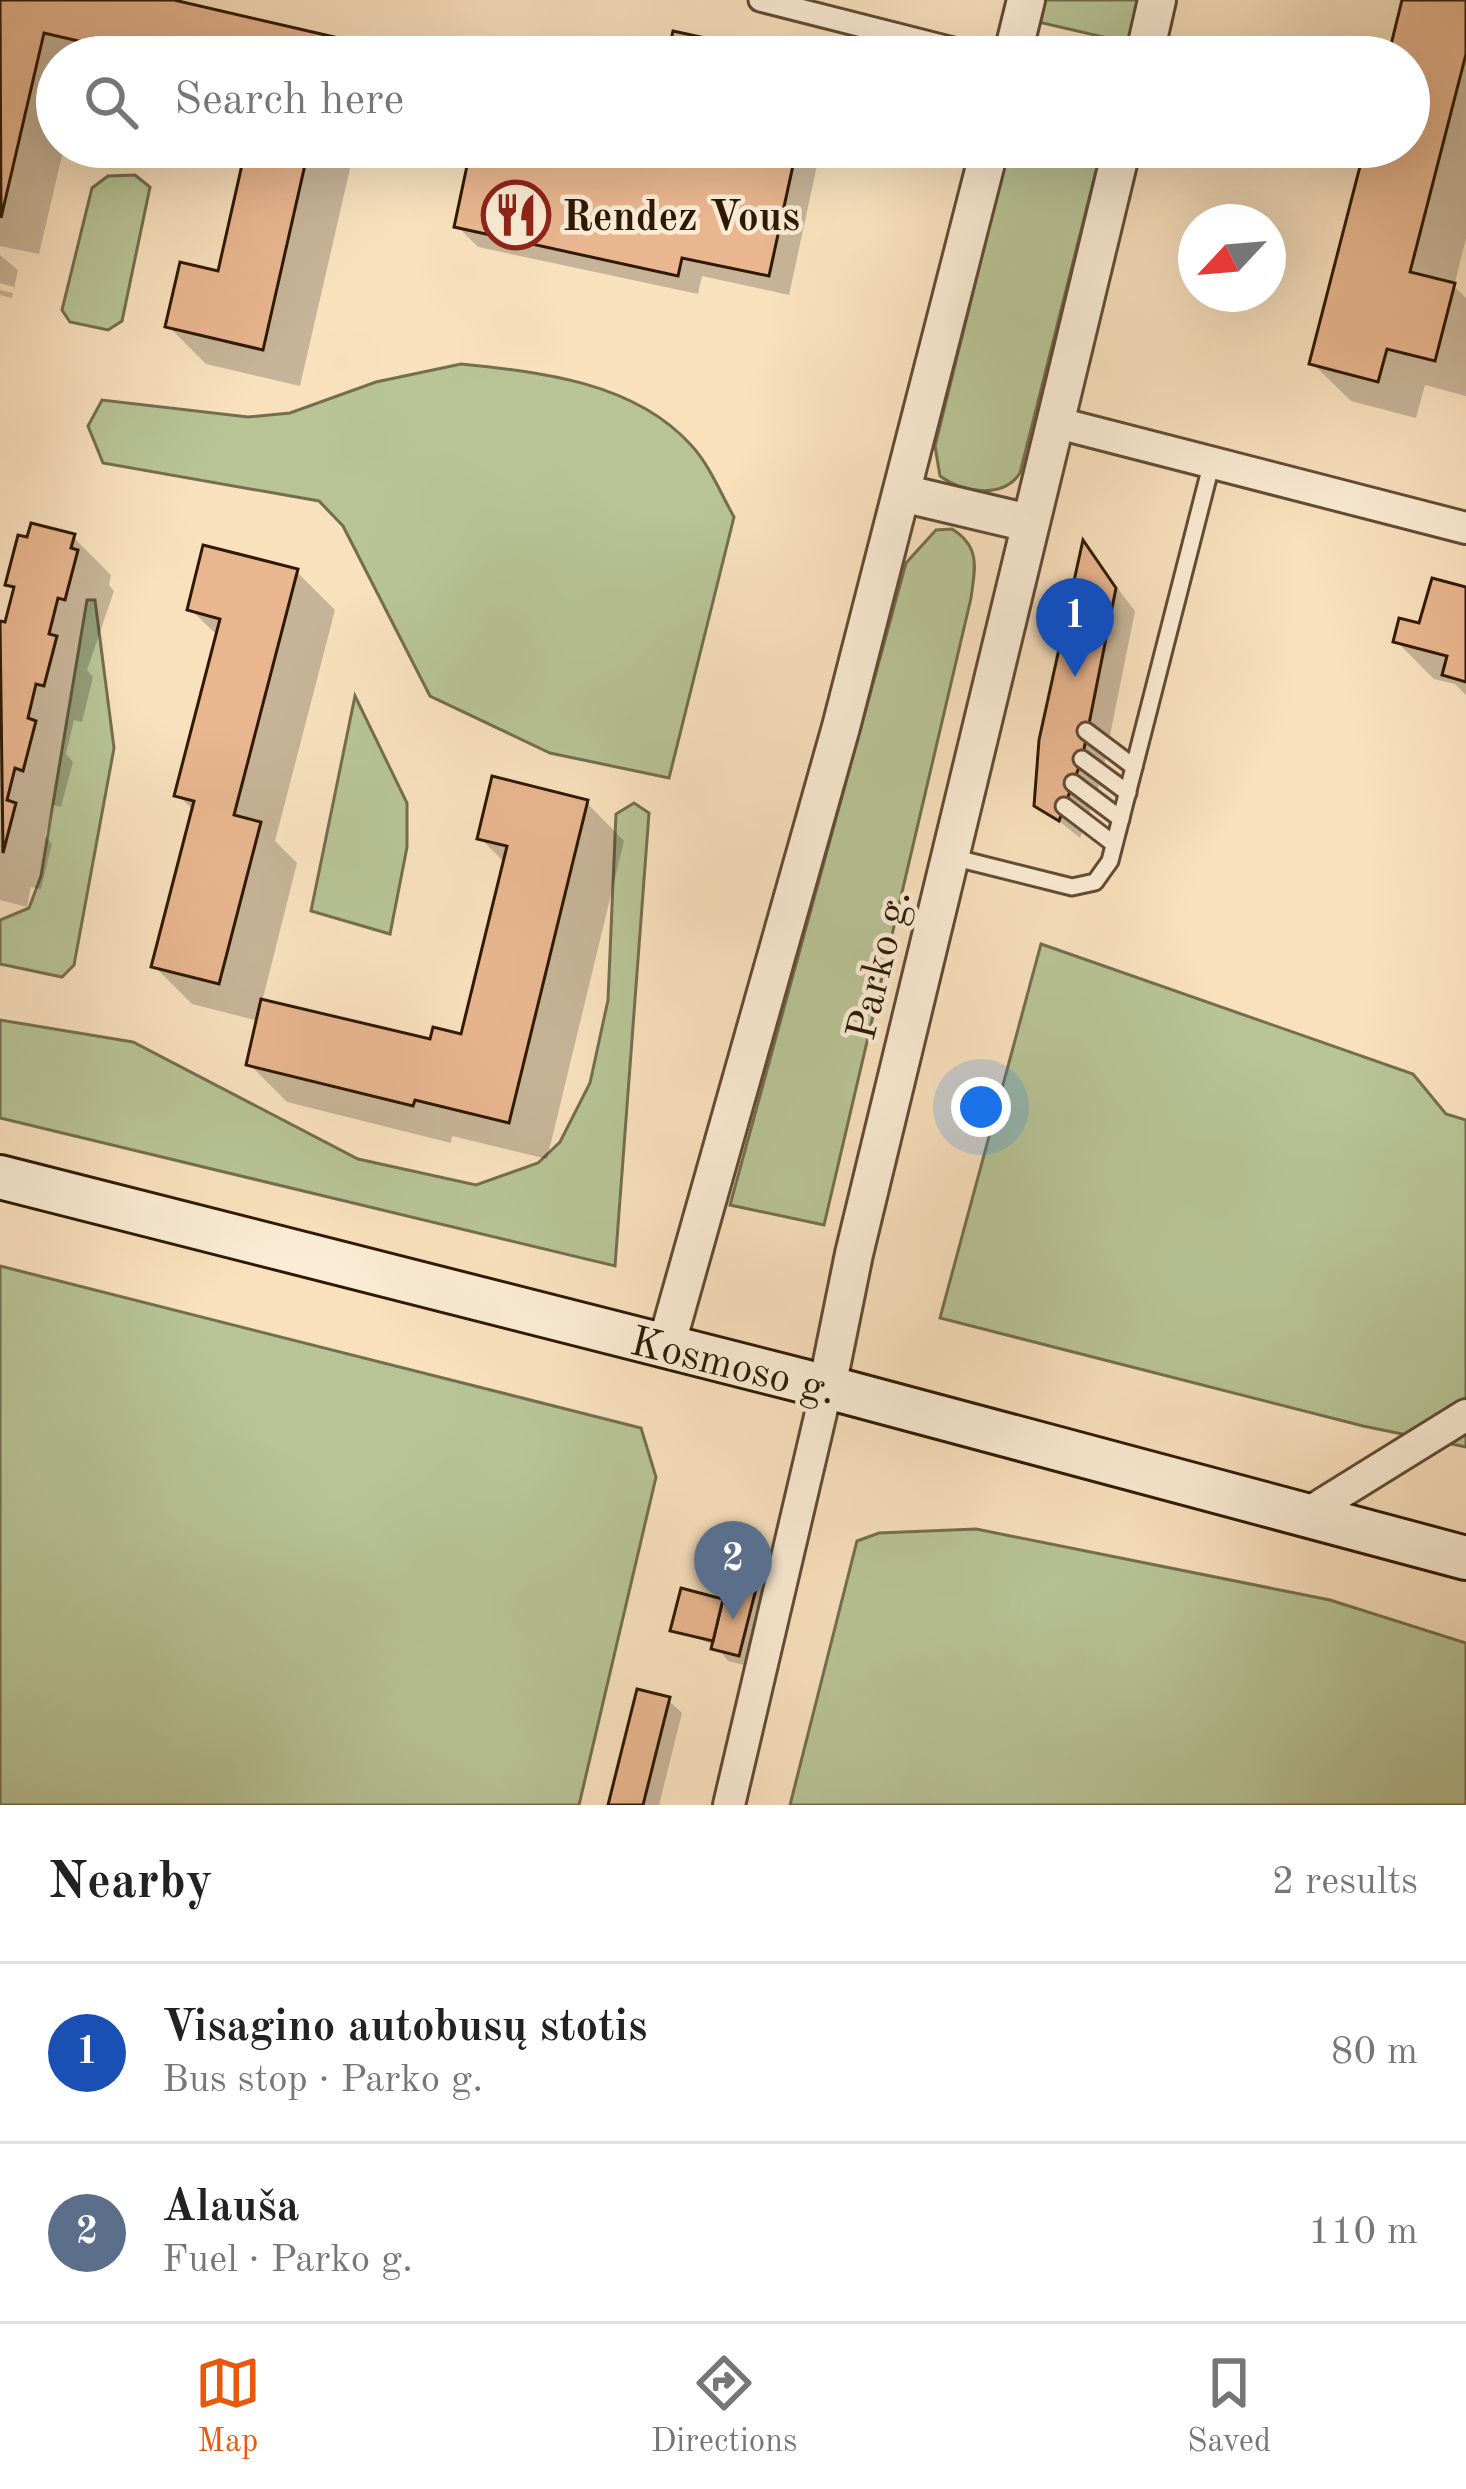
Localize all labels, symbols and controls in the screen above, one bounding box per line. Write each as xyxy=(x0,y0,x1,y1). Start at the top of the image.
search box xyxy=(36,36,1430,168)
icon: search xyxy=(78,69,144,135)
text: Search here xyxy=(174,79,404,124)
restaurant icon: Rendez Vous xyxy=(481,180,551,250)
place label: Rendez Vous xyxy=(562,198,800,240)
north arrow xyxy=(1178,204,1286,312)
pin: 1 xyxy=(1036,578,1114,677)
street label: Parko g. xyxy=(842,885,920,1045)
your location xyxy=(951,1077,1011,1137)
street label: Kosmoso g. xyxy=(626,1322,840,1414)
pin: 2 xyxy=(694,1521,772,1620)
text: Nearby xyxy=(48,1858,213,1909)
text: 2 results xyxy=(1272,1863,1418,1902)
text: Visagino autobusų stotis xyxy=(162,2006,647,2051)
text: 1 xyxy=(76,2033,98,2072)
text: 80 m xyxy=(1331,2033,1418,2072)
text: Bus stop · Parko g. xyxy=(162,2061,483,2100)
text: Alauša xyxy=(162,2186,300,2231)
text: 2 xyxy=(76,2213,98,2252)
text: 110 m xyxy=(1308,2213,1418,2252)
text: Fuel · Parko g. xyxy=(162,2241,413,2280)
tab: Map xyxy=(195,2350,261,2463)
tab: Directions xyxy=(651,2350,797,2463)
tab: Saved xyxy=(1187,2350,1271,2463)

